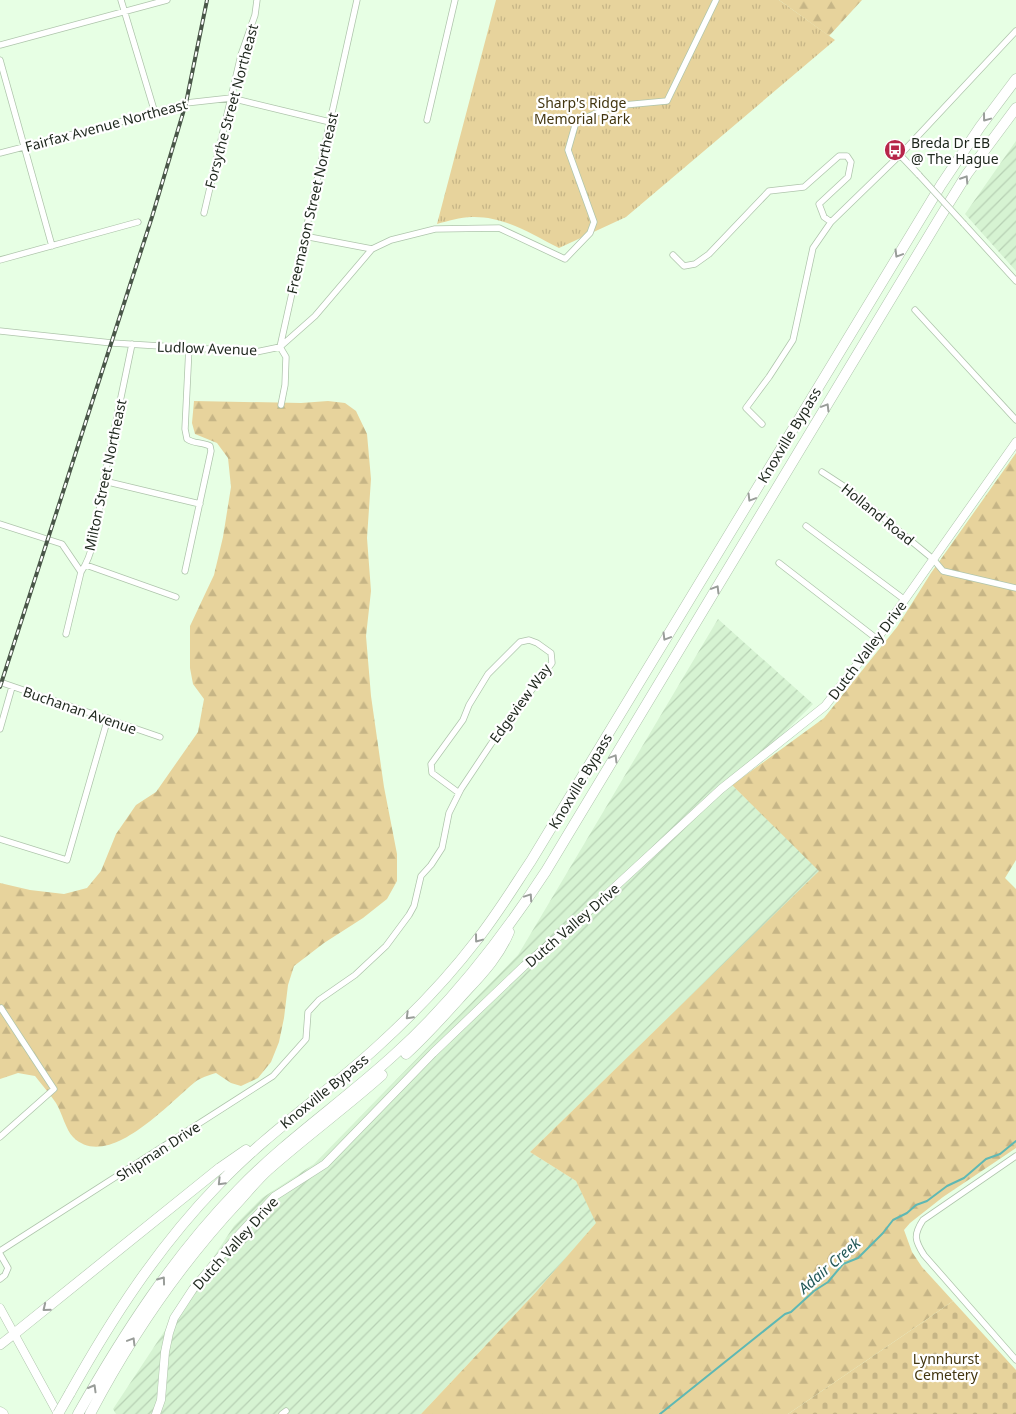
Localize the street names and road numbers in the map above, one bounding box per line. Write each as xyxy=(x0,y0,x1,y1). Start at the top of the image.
street label: Forsythe Street Northeast xyxy=(200,22,262,190)
street label: Fairfax Avenue Northeast xyxy=(23,94,189,156)
street label: Freemason Street Northeast xyxy=(282,110,342,296)
street label: Ludlow Avenue xyxy=(157,337,258,359)
street label: Knoxville Bypass xyxy=(753,383,825,486)
street label: Milton Street Northeast xyxy=(80,397,130,553)
street label: Holland Road xyxy=(838,479,918,549)
street label: Dutch Valley Drive xyxy=(824,597,911,703)
street label: Edgeview Way xyxy=(485,659,556,746)
street label: Buchanan Avenue xyxy=(21,682,139,738)
street label: Knoxville Bypass xyxy=(544,729,616,832)
street label: Dutch Valley Drive xyxy=(521,879,623,971)
street label: Knoxville Bypass xyxy=(276,1049,372,1133)
street label: Shipman Drive xyxy=(112,1117,204,1185)
street label: Dutch Valley Drive xyxy=(188,1192,282,1294)

